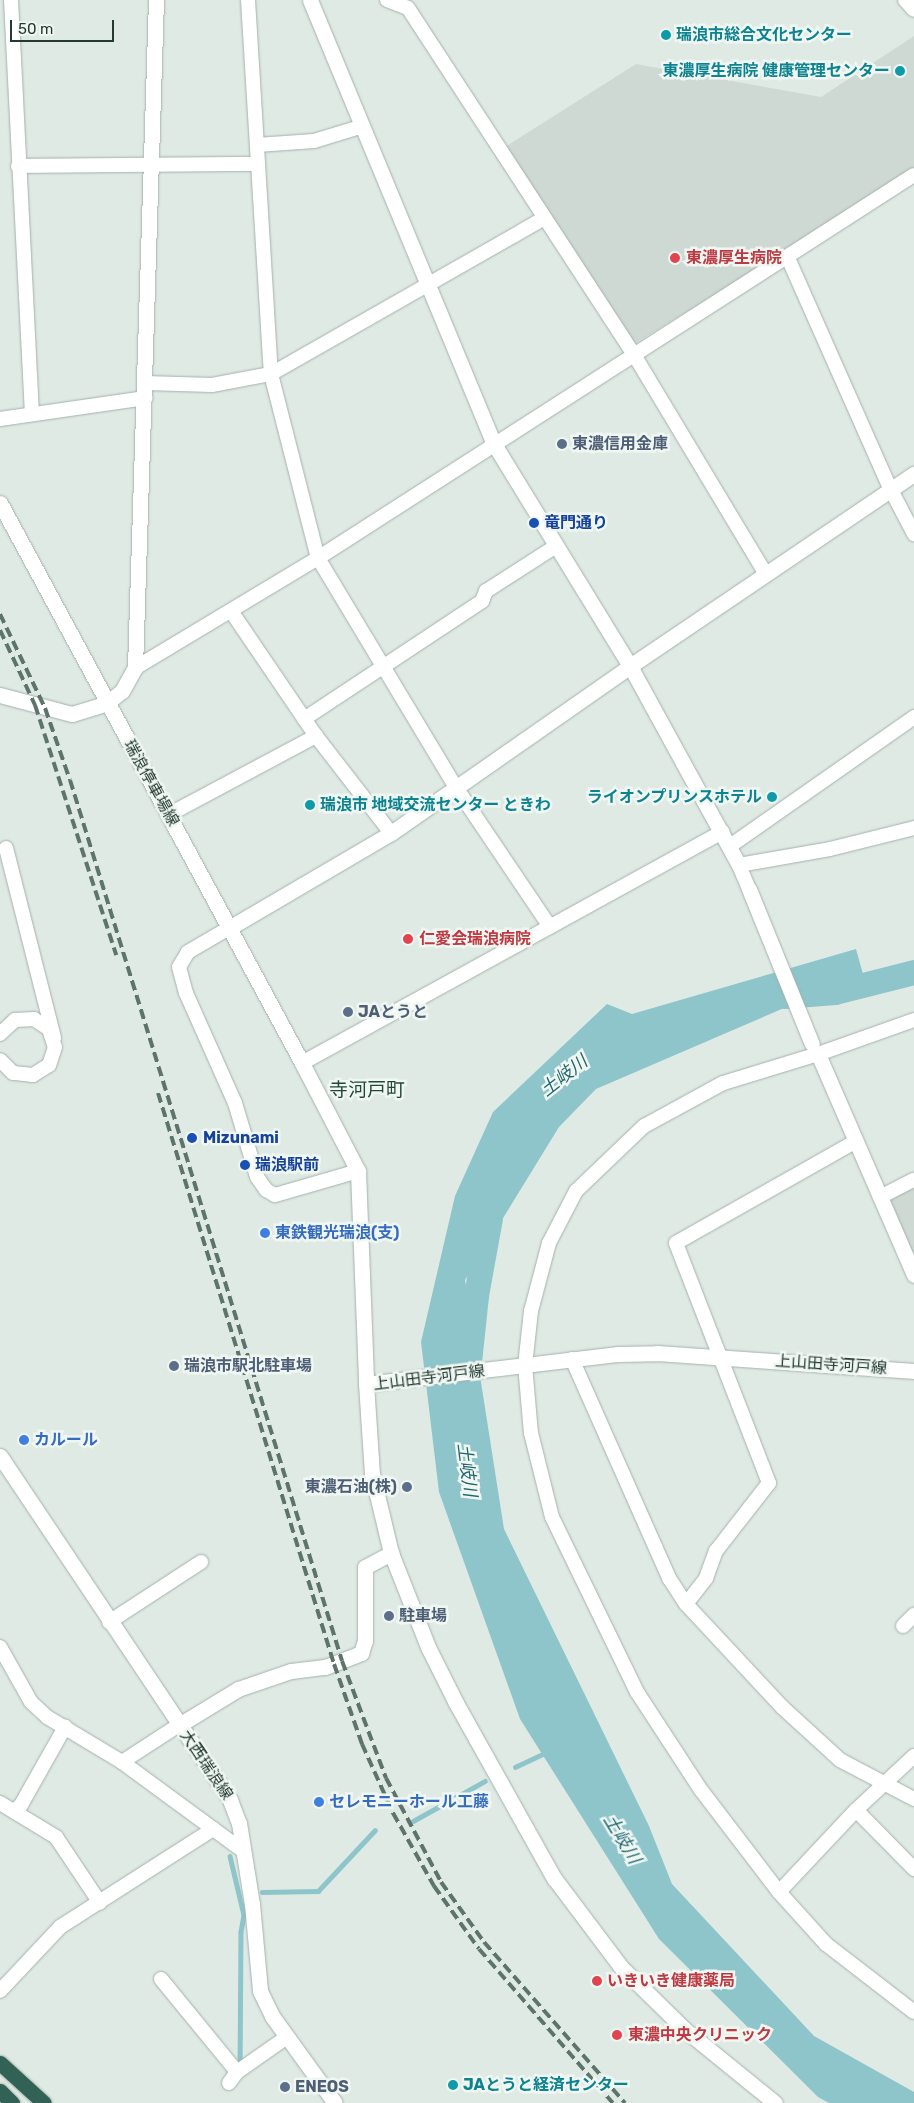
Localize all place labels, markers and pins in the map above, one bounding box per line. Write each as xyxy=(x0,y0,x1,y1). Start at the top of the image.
place label: 瑞浪市総合文化センター xyxy=(676,25,852,45)
marker: 瑞浪市総合文化センター xyxy=(660,29,672,41)
place label: 東濃厚生病院 健康管理センター xyxy=(663,61,890,81)
marker: 東濃厚生病院 健康管理センター xyxy=(894,65,906,77)
place label: 東濃厚生病院 xyxy=(686,248,782,268)
marker: 東濃厚生病院 xyxy=(668,251,682,265)
place label: 東濃信用金庫 xyxy=(572,434,668,454)
marker: 東濃信用金庫 xyxy=(556,438,568,450)
place label: 竜門通り xyxy=(544,513,608,533)
marker: 竜門通り xyxy=(528,517,540,529)
place label: ライオンプリンスホテル xyxy=(586,787,762,807)
marker: ライオンプリンスホテル xyxy=(766,791,778,803)
place label: 瑞浪市 地域交流センター ときわ xyxy=(320,795,551,815)
marker: 瑞浪市 地域交流センター ときわ xyxy=(304,799,316,811)
place label: 仁愛会瑞浪病院 xyxy=(419,929,531,949)
marker: 仁愛会瑞浪病院 xyxy=(401,932,415,946)
place label: JAとうと xyxy=(358,1002,428,1022)
marker: JAとうと xyxy=(342,1006,354,1018)
place label: Mizunami xyxy=(203,1128,279,1148)
marker: Mizunami xyxy=(185,1131,199,1145)
place label: 瑞浪駅前 xyxy=(255,1155,319,1175)
marker: 瑞浪駅前 xyxy=(239,1159,251,1171)
place label: 東鉄観光瑞浪(支) xyxy=(275,1223,399,1243)
marker: 東鉄観光瑞浪(支) xyxy=(259,1227,271,1239)
place label: 瑞浪市駅北駐車場 xyxy=(184,1356,312,1376)
marker: 瑞浪市駅北駐車場 xyxy=(168,1360,180,1372)
place label: カルール xyxy=(34,1430,98,1450)
marker: カルール xyxy=(18,1434,30,1446)
place label: 東濃石油(株) xyxy=(305,1477,397,1497)
marker: 東濃石油(株) xyxy=(401,1481,413,1493)
place label: 駐車場 xyxy=(399,1606,447,1626)
marker: 駐車場 xyxy=(383,1610,395,1622)
place label: セレモニーホール工藤 xyxy=(329,1792,489,1812)
marker: セレモニーホール工藤 xyxy=(313,1796,325,1808)
place label: いきいき健康薬局 xyxy=(607,1971,735,1991)
marker: いきいき健康薬局 xyxy=(591,1975,603,1987)
place label: 東濃中央クリニック xyxy=(628,2025,772,2045)
marker: 東濃中央クリニック xyxy=(610,2028,624,2042)
place label: JAとうと経済センター xyxy=(463,2075,629,2095)
place label: ENEOS xyxy=(295,2077,349,2097)
marker: JAとうと経済センター xyxy=(447,2079,459,2091)
marker: ENEOS xyxy=(279,2081,291,2093)

